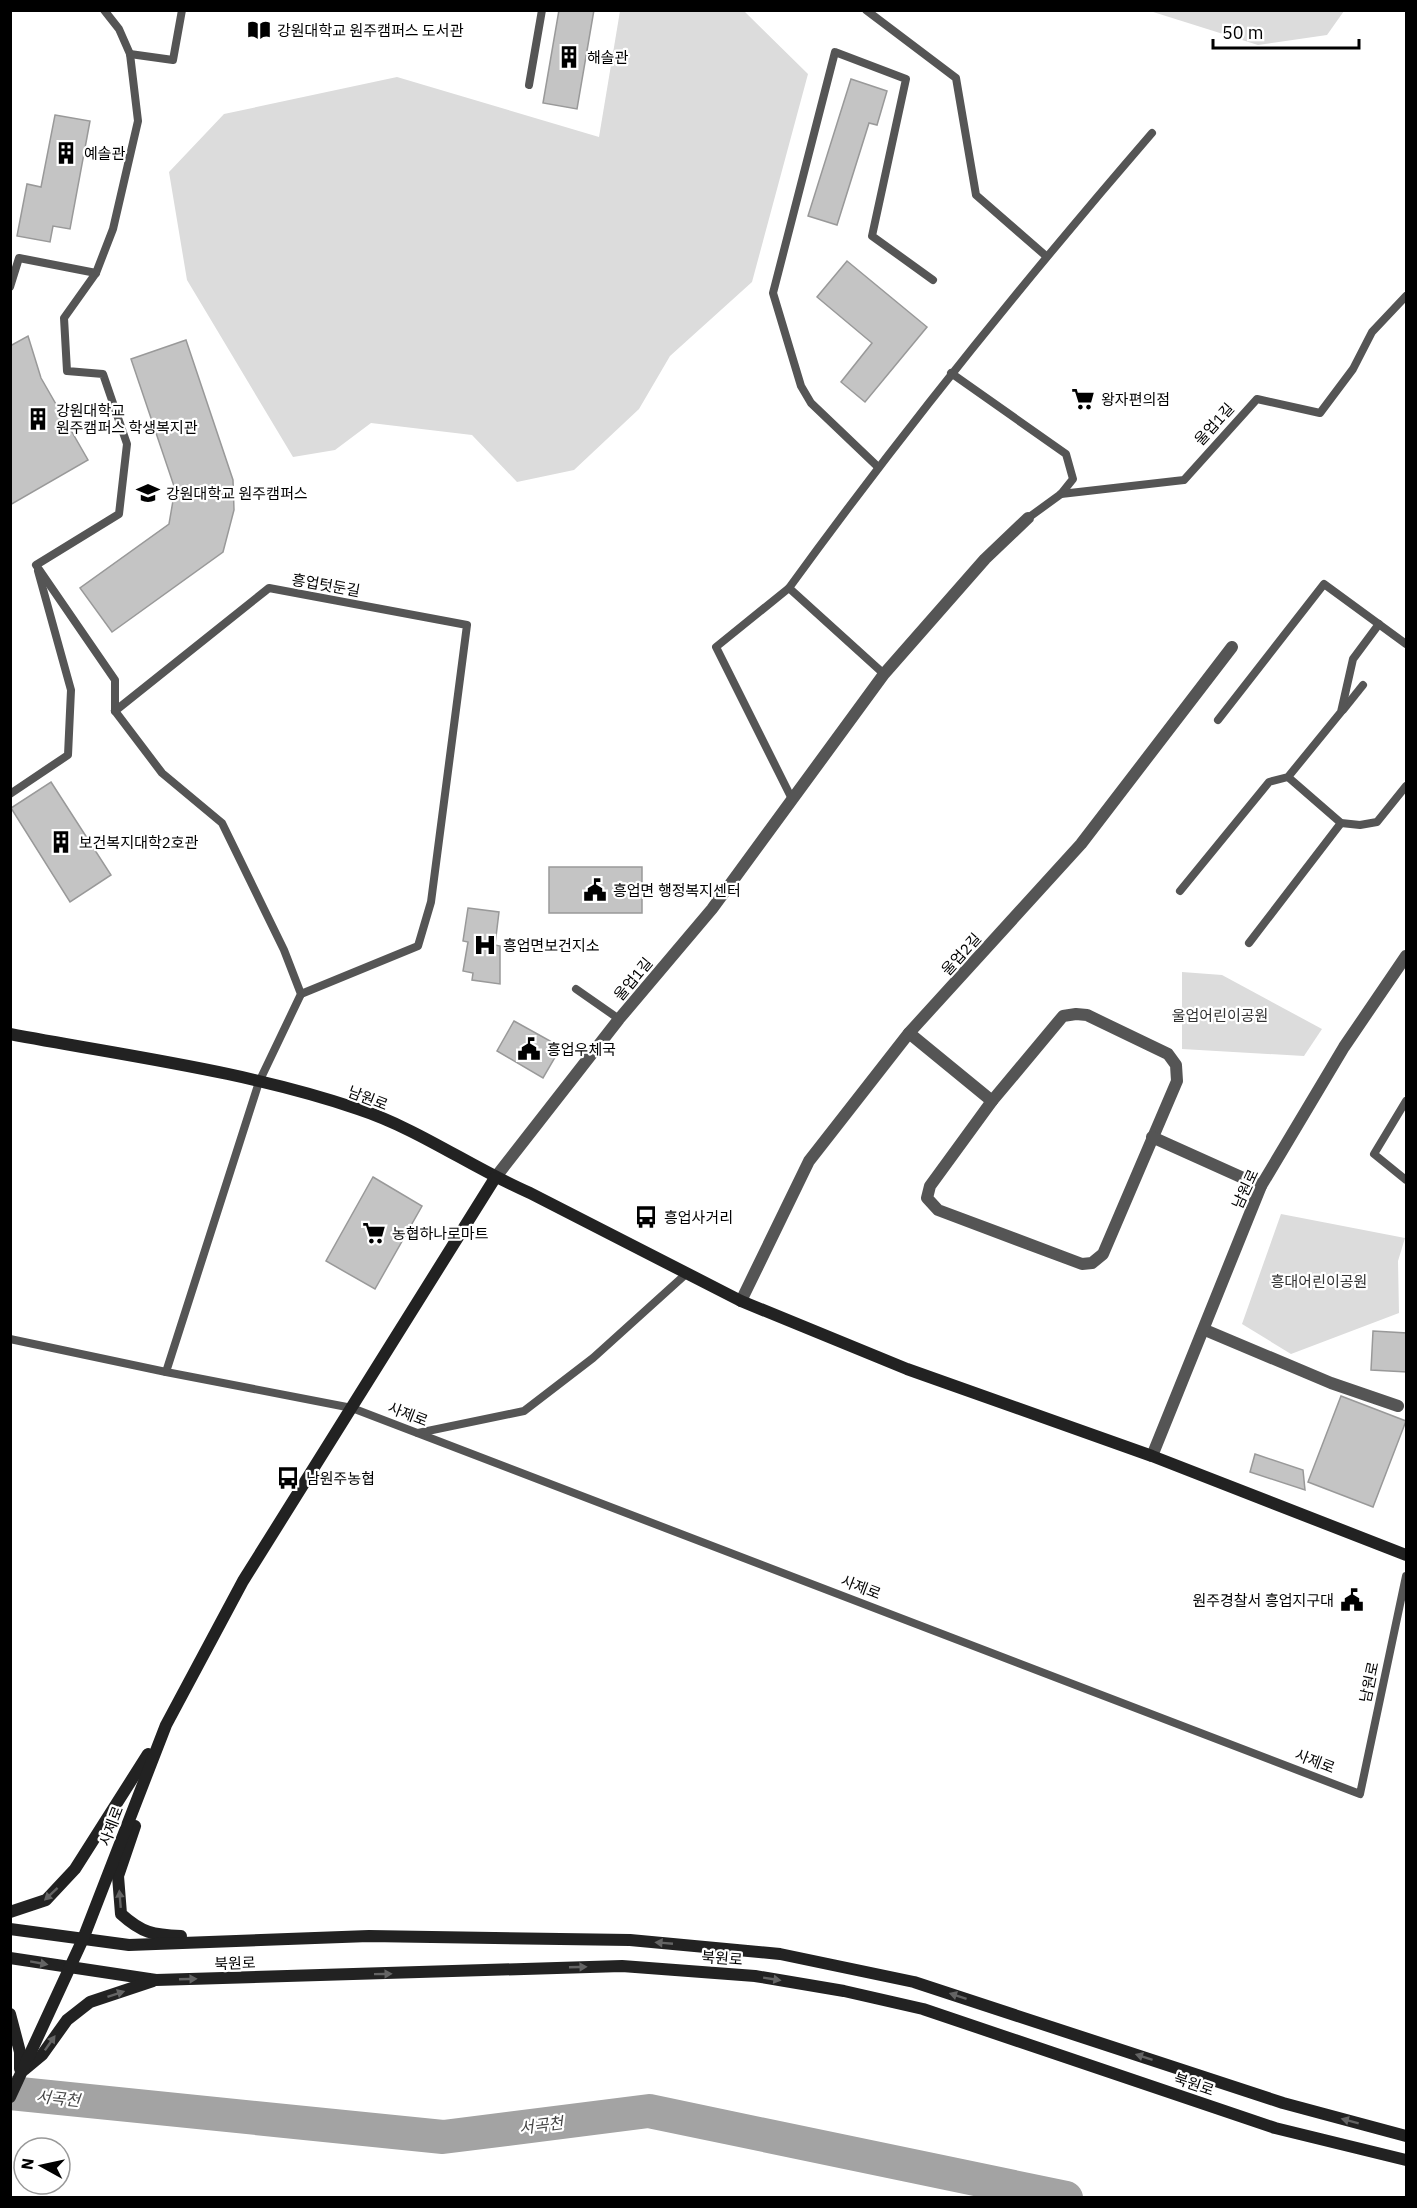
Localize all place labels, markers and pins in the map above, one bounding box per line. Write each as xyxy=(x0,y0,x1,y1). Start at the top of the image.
library icon: 강원대학교 원주캠퍼스 도서관 xyxy=(246,17,272,43)
place label: 강원대학교 원주캠퍼스 도서관 xyxy=(277,21,464,40)
building icon: 해솔관 xyxy=(556,44,582,70)
place label: 해솔관 xyxy=(587,48,629,67)
building icon: 예솔관 xyxy=(53,140,79,166)
place label: 예솔관 xyxy=(84,144,126,163)
supermarket icon: 왕자편의점 xyxy=(1070,386,1096,412)
place label: 왕자편의점 xyxy=(1101,390,1170,409)
place label: 강원대학교 원주캠퍼스 학생복지관 xyxy=(56,401,198,437)
building icon: 강원대학교 원주캠퍼스 학생복지관 xyxy=(25,406,51,432)
school or university icon: 강원대학교 원주캠퍼스 xyxy=(135,480,161,506)
place label: 강원대학교 원주캠퍼스 xyxy=(166,484,308,503)
building icon: 보건복지대학2호관 xyxy=(48,829,74,855)
place label: 보건복지대학2호관 xyxy=(79,833,199,852)
public building icon: 흥업면 행정복지센터 xyxy=(582,877,608,903)
place label: 흥업면 행정복지센터 xyxy=(613,881,741,900)
hospital icon: 흥업면보건지소 xyxy=(472,932,498,958)
place label: 흥업면보건지소 xyxy=(503,936,600,955)
public building icon: 흥업우체국 xyxy=(516,1036,542,1062)
place label: 흥업우체국 xyxy=(547,1040,616,1059)
bus stop icon: 흥업사거리 xyxy=(633,1204,659,1230)
place label: 흥업사거리 xyxy=(664,1208,733,1227)
supermarket icon: 농협하나로마트 xyxy=(361,1220,387,1246)
place label: 농협하나로마트 xyxy=(392,1224,489,1243)
bus stop icon: 남원주농협 xyxy=(275,1465,301,1491)
place label: 남원주농협 xyxy=(306,1469,375,1488)
public building icon: 원주경찰서 흥업지구대 xyxy=(1339,1587,1365,1613)
place label: 원주경찰서 흥업지구대 xyxy=(1192,1591,1334,1610)

